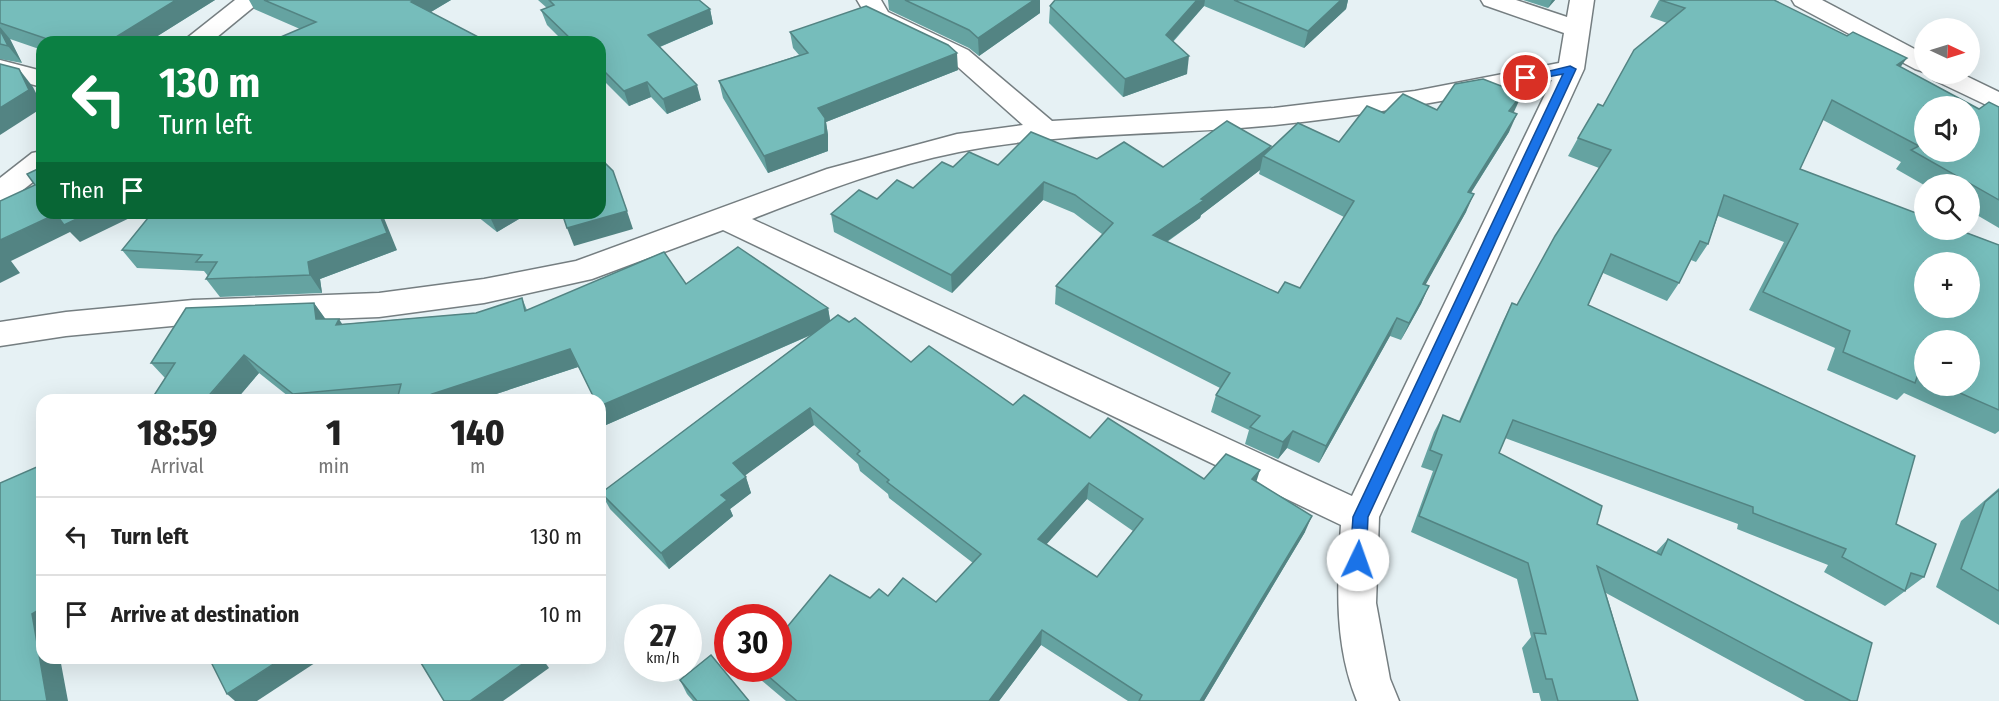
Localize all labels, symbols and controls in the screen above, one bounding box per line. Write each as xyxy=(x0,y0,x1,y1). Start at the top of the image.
north arrow xyxy=(1914,18,1980,84)
map controls xyxy=(1914,18,1980,396)
pin xyxy=(1500,52,1551,103)
text: 130 m xyxy=(159,58,260,108)
icon: left xyxy=(60,60,138,138)
icon: arrive xyxy=(1509,61,1542,94)
button: sound xyxy=(1914,96,1980,162)
text: Turn left xyxy=(159,109,252,141)
icon: arrive xyxy=(116,174,149,207)
button: search xyxy=(1914,174,1980,240)
text: Then xyxy=(60,177,104,204)
button: + xyxy=(1914,252,1980,318)
button: − xyxy=(1914,330,1980,396)
text: 18:59 xyxy=(137,411,217,455)
text: 1 xyxy=(326,411,342,455)
text: 140 xyxy=(450,411,505,455)
text: Arrival xyxy=(151,454,204,478)
text: min xyxy=(318,454,349,478)
text: m xyxy=(470,454,485,478)
icon: left xyxy=(60,520,93,553)
text: Turn left xyxy=(111,523,189,550)
text: 130 m xyxy=(530,523,582,550)
position arrow xyxy=(1326,528,1390,592)
icon: arrive xyxy=(60,598,93,631)
text: Arrive at destination xyxy=(111,601,299,628)
text: 10 m xyxy=(540,601,582,628)
speed limit sign: 30 xyxy=(714,604,792,682)
text: 27 xyxy=(650,618,676,654)
text: km/h xyxy=(646,649,680,667)

